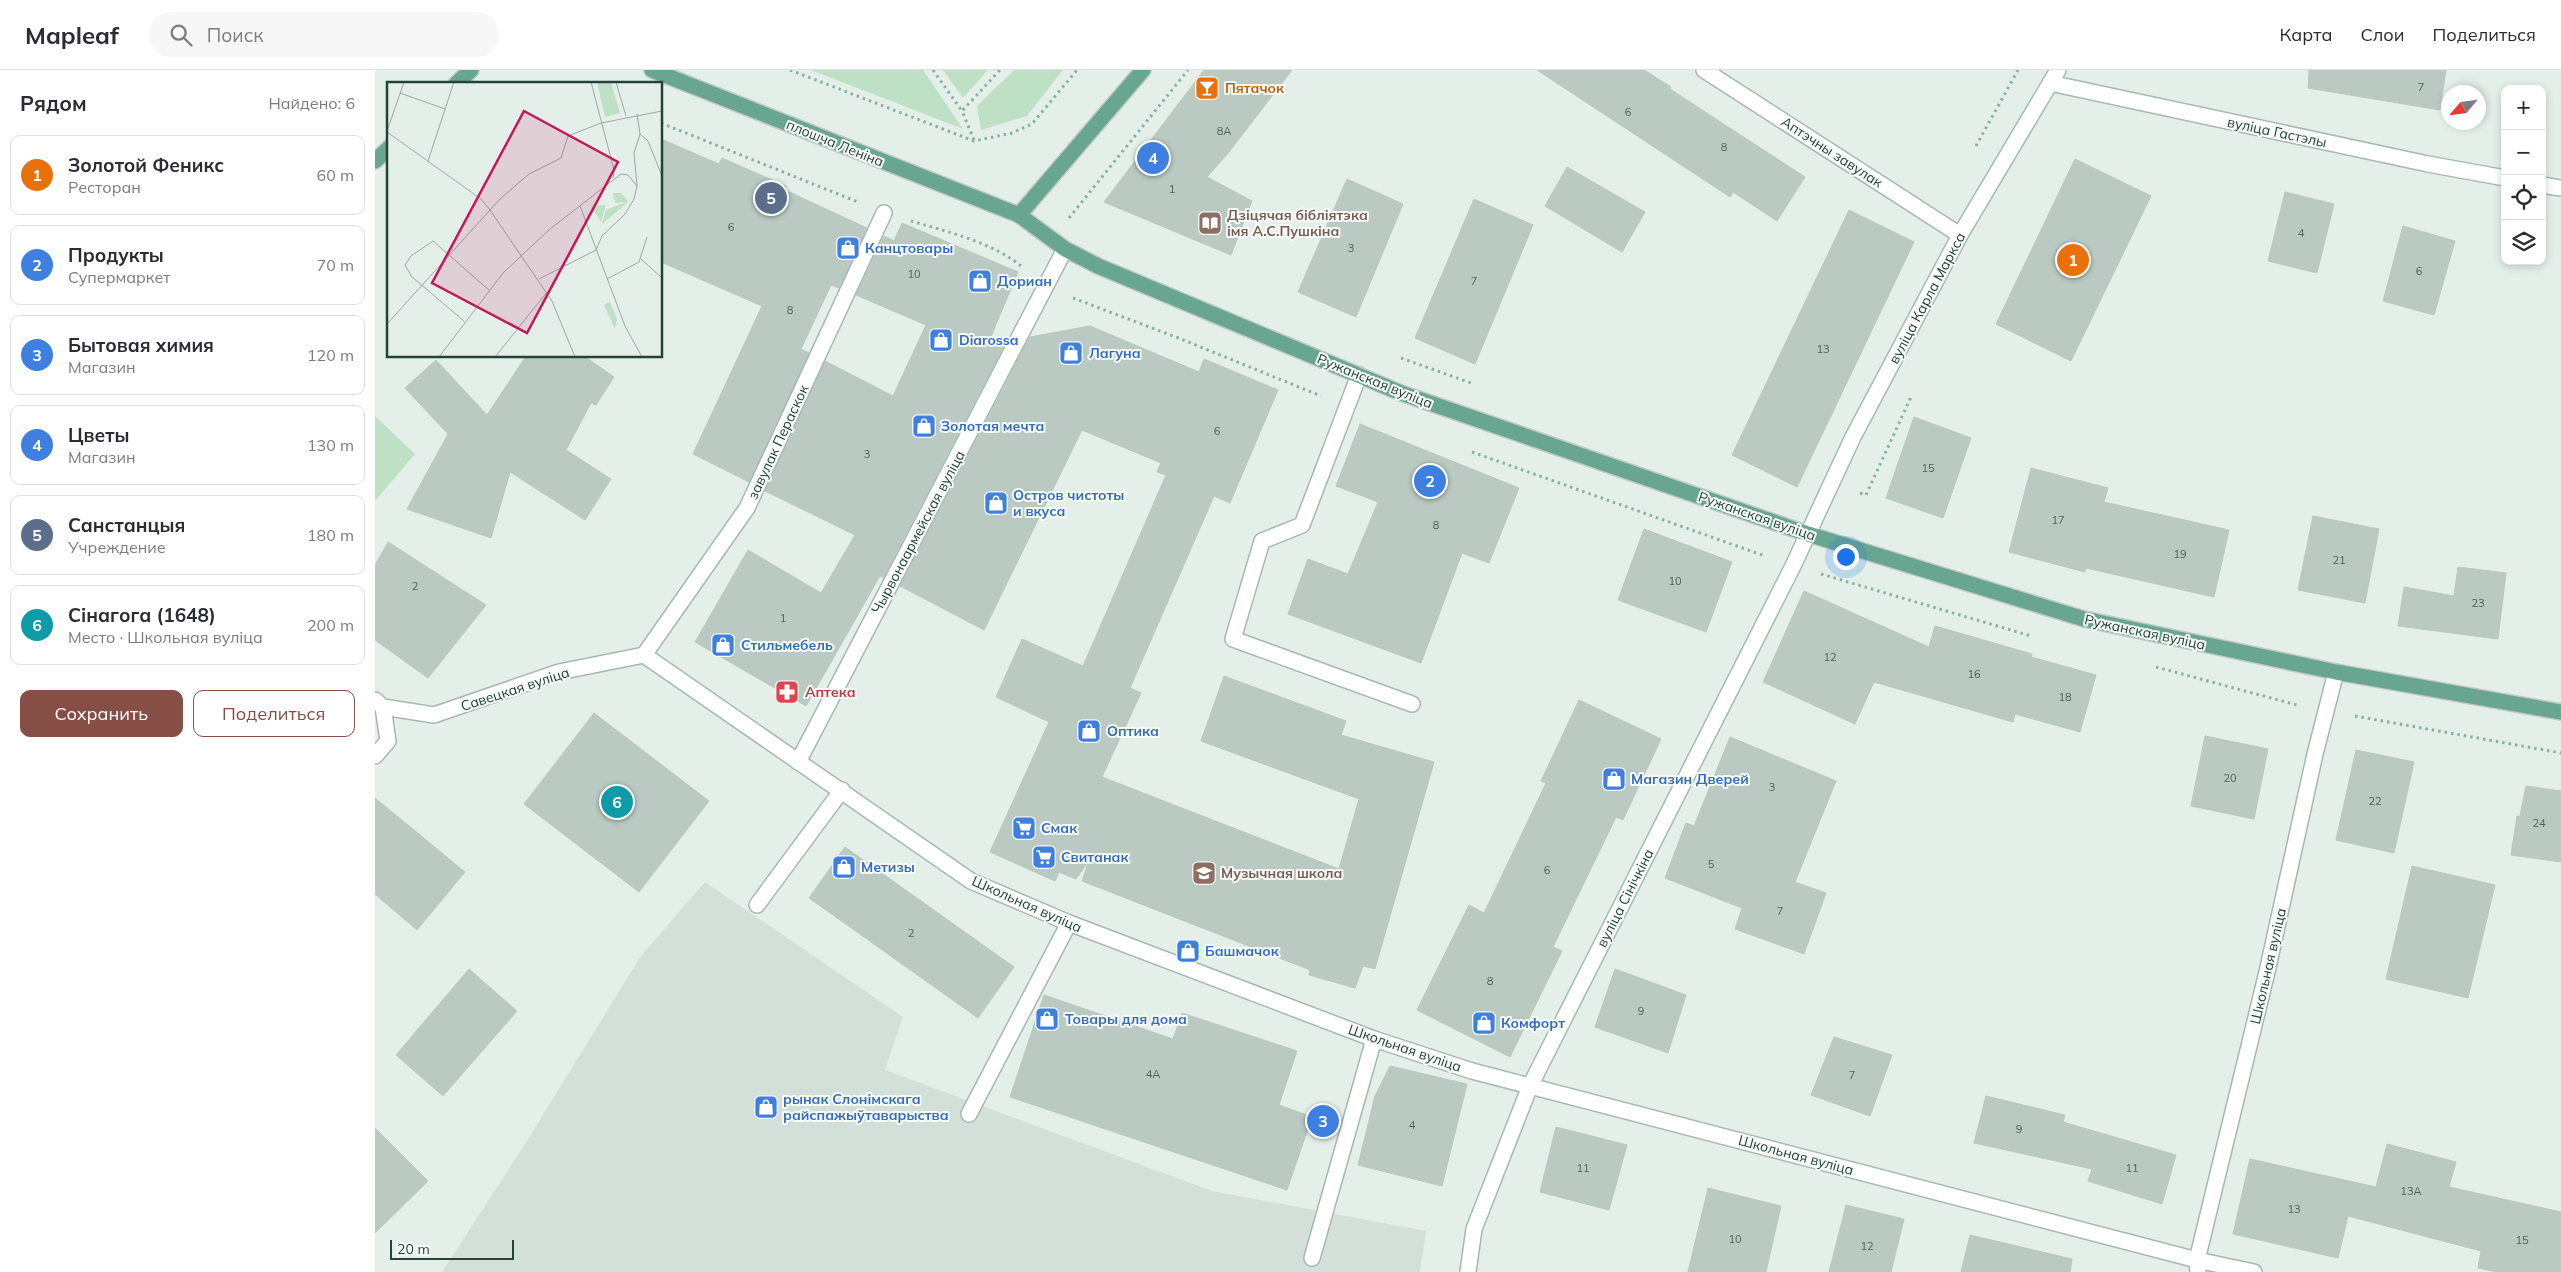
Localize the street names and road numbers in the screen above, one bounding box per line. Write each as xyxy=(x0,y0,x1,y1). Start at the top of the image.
street label: Аптэчны завулак xyxy=(1778,112,1887,192)
street label: вуліца Гастэлы xyxy=(2226,113,2328,151)
street label: плошча Леніна xyxy=(784,115,886,171)
street label: вуліца Карла Маркса xyxy=(1885,229,1969,367)
street label: Ружанская вуліца xyxy=(1315,350,1435,412)
street label: завулак Пераскок xyxy=(744,381,813,502)
street label: Чырвонаармейская вуліца xyxy=(867,447,969,617)
street label: Ружанская вуліца xyxy=(1696,487,1818,545)
street label: Ружанская вуліца xyxy=(2083,610,2207,654)
street label: Савецкая вуліца xyxy=(458,663,572,715)
street label: вуліца Сінічкіна xyxy=(1592,846,1658,950)
street label: Школьная вуліца xyxy=(969,872,1085,936)
street label: Школьная вуліца xyxy=(2246,906,2290,1026)
street label: Школьная вуліца xyxy=(1346,1020,1464,1076)
street label: Школьная вуліца xyxy=(1736,1131,1856,1179)

